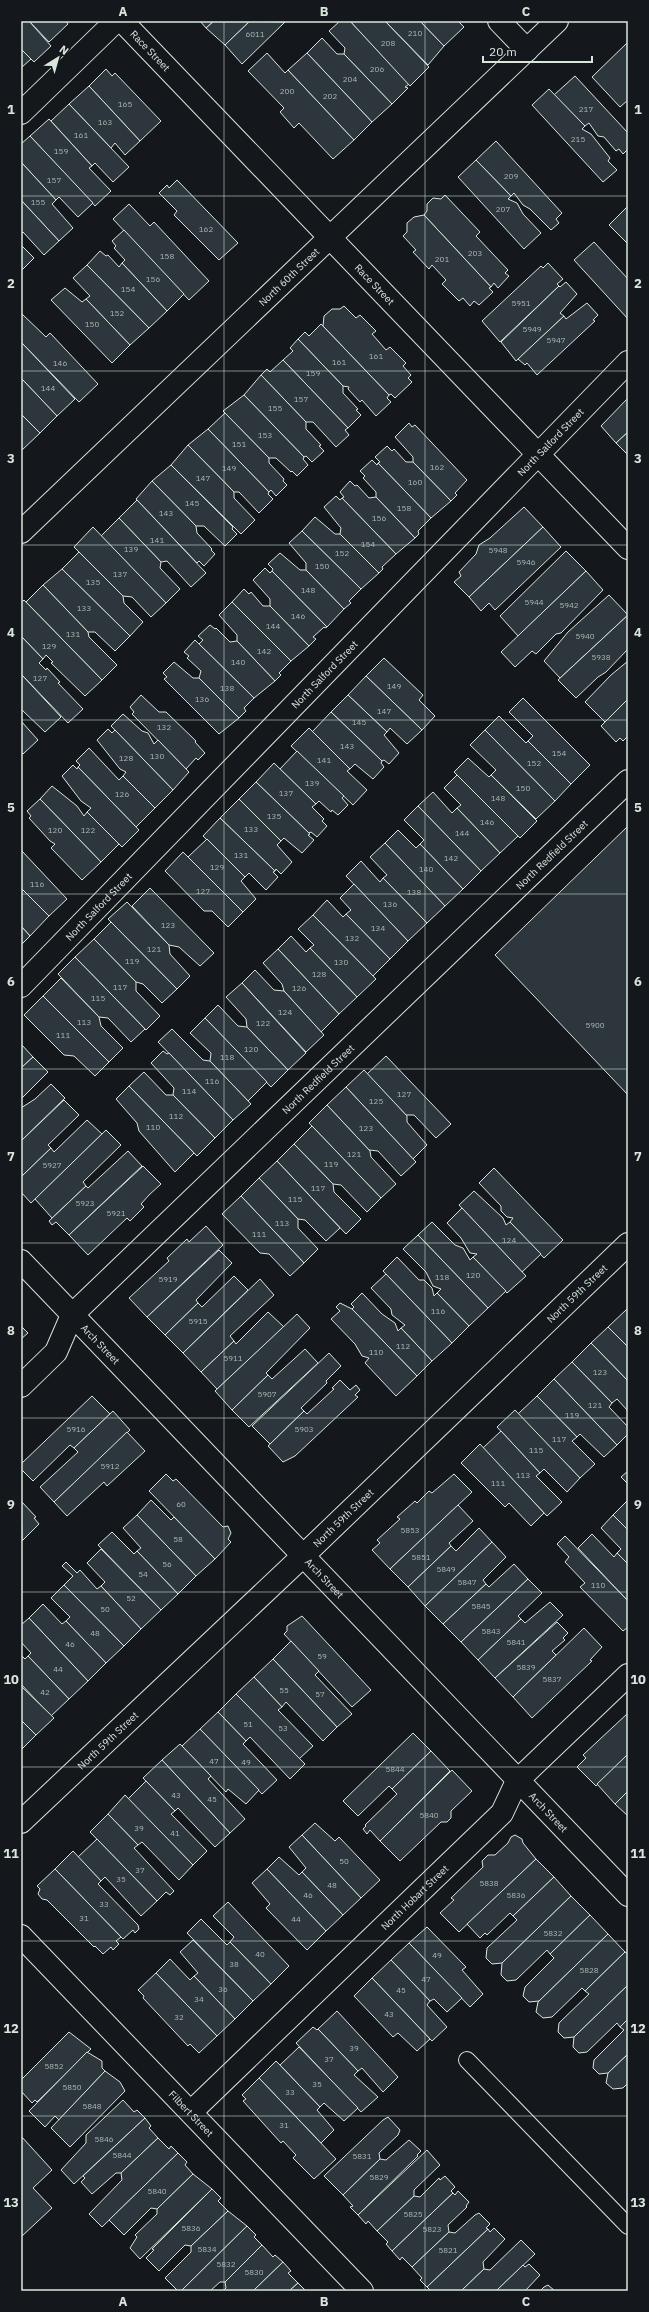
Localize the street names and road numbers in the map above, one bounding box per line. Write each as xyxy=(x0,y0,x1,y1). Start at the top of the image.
street label: Race Street xyxy=(127,28,173,75)
street label: North 60th Street xyxy=(256,245,323,309)
street label: Race Street xyxy=(352,261,397,308)
street label: North Salford Street xyxy=(515,405,587,479)
street label: North Salford Street xyxy=(289,637,361,711)
street label: North Redfield Street xyxy=(513,817,591,892)
street label: North Salford Street xyxy=(63,870,135,944)
street label: North Redfield Street xyxy=(279,1041,357,1117)
street label: North 59th Street xyxy=(544,1261,610,1326)
street label: Arch Street xyxy=(78,1322,123,1368)
street label: North 59th Street xyxy=(310,1486,377,1550)
street label: Arch Street xyxy=(302,1556,347,1602)
street label: North 59th Street xyxy=(75,1709,141,1773)
street label: Arch Street xyxy=(526,1790,571,1836)
street label: North Hobart Street xyxy=(378,1862,452,1933)
street label: Filbert Street xyxy=(166,2088,217,2140)

